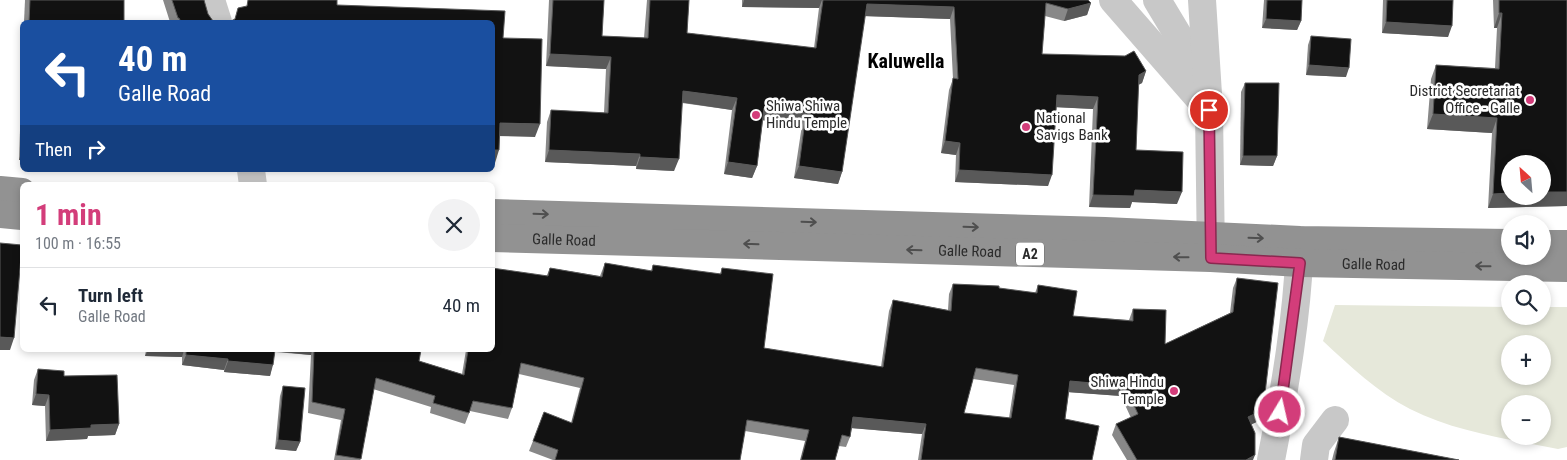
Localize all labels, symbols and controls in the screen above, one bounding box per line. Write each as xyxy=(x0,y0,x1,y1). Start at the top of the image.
text: 40 m xyxy=(118,39,187,80)
icon: left xyxy=(35,40,100,105)
district label: Kaluwella xyxy=(867,49,945,73)
text: Galle Road xyxy=(118,81,211,106)
place label: District Secretariat Office - Galle xyxy=(1409,82,1520,117)
pin xyxy=(1188,89,1230,131)
marker: District Secretariat Office - Galle xyxy=(1524,94,1536,106)
icon: arrive xyxy=(1195,96,1223,124)
place label: Shiwa Shiwa Hindu Temple xyxy=(766,97,847,132)
marker: Shiwa Shiwa Hindu Temple xyxy=(750,109,762,121)
place label: National Savigs Bank xyxy=(1036,109,1108,144)
marker: National Savigs Bank xyxy=(1020,121,1032,133)
icon: right xyxy=(82,135,110,163)
text: Then xyxy=(35,138,72,161)
north arrow xyxy=(1501,155,1551,205)
map controls xyxy=(1501,155,1551,445)
text: 1 min xyxy=(35,197,102,232)
button: close xyxy=(428,199,480,251)
one-way arrow xyxy=(532,209,549,219)
button: sound xyxy=(1501,215,1551,265)
one-way arrow xyxy=(800,217,816,227)
one-way arrow xyxy=(962,222,979,232)
street label: Galle Road xyxy=(532,230,596,250)
one-way arrow xyxy=(1248,233,1264,243)
text: 100 m · 16:55 xyxy=(35,234,121,253)
one-way arrow xyxy=(743,239,759,248)
street label: Galle Road xyxy=(938,241,1002,261)
road number: A2 xyxy=(1016,242,1044,266)
one-way arrow xyxy=(906,245,922,254)
one-way arrow xyxy=(1173,252,1190,262)
street label: Galle Road xyxy=(1342,255,1406,274)
one-way arrow xyxy=(1476,261,1492,271)
button: search xyxy=(1501,275,1551,325)
text: Turn left xyxy=(78,284,143,307)
icon: left xyxy=(35,291,63,319)
text: 40 m xyxy=(443,294,480,317)
text: Galle Road xyxy=(78,307,146,326)
button: + xyxy=(1501,335,1551,385)
place label: Shiwa Hindu Temple xyxy=(1090,373,1164,408)
marker: Shiwa Hindu Temple xyxy=(1168,385,1180,397)
position arrow xyxy=(1253,385,1305,437)
button: − xyxy=(1501,395,1551,445)

